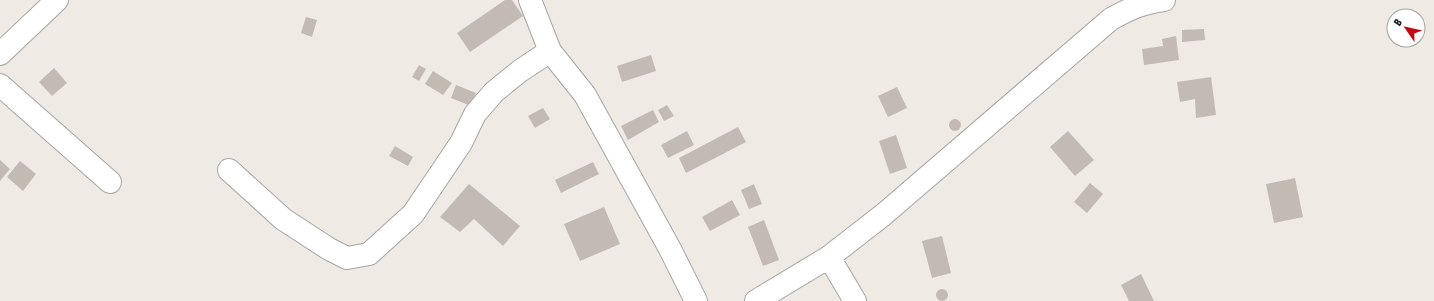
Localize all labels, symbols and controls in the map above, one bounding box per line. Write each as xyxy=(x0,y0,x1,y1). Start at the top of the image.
north arrow xyxy=(1386,8,1426,48)
text: B xyxy=(1391,16,1405,28)

